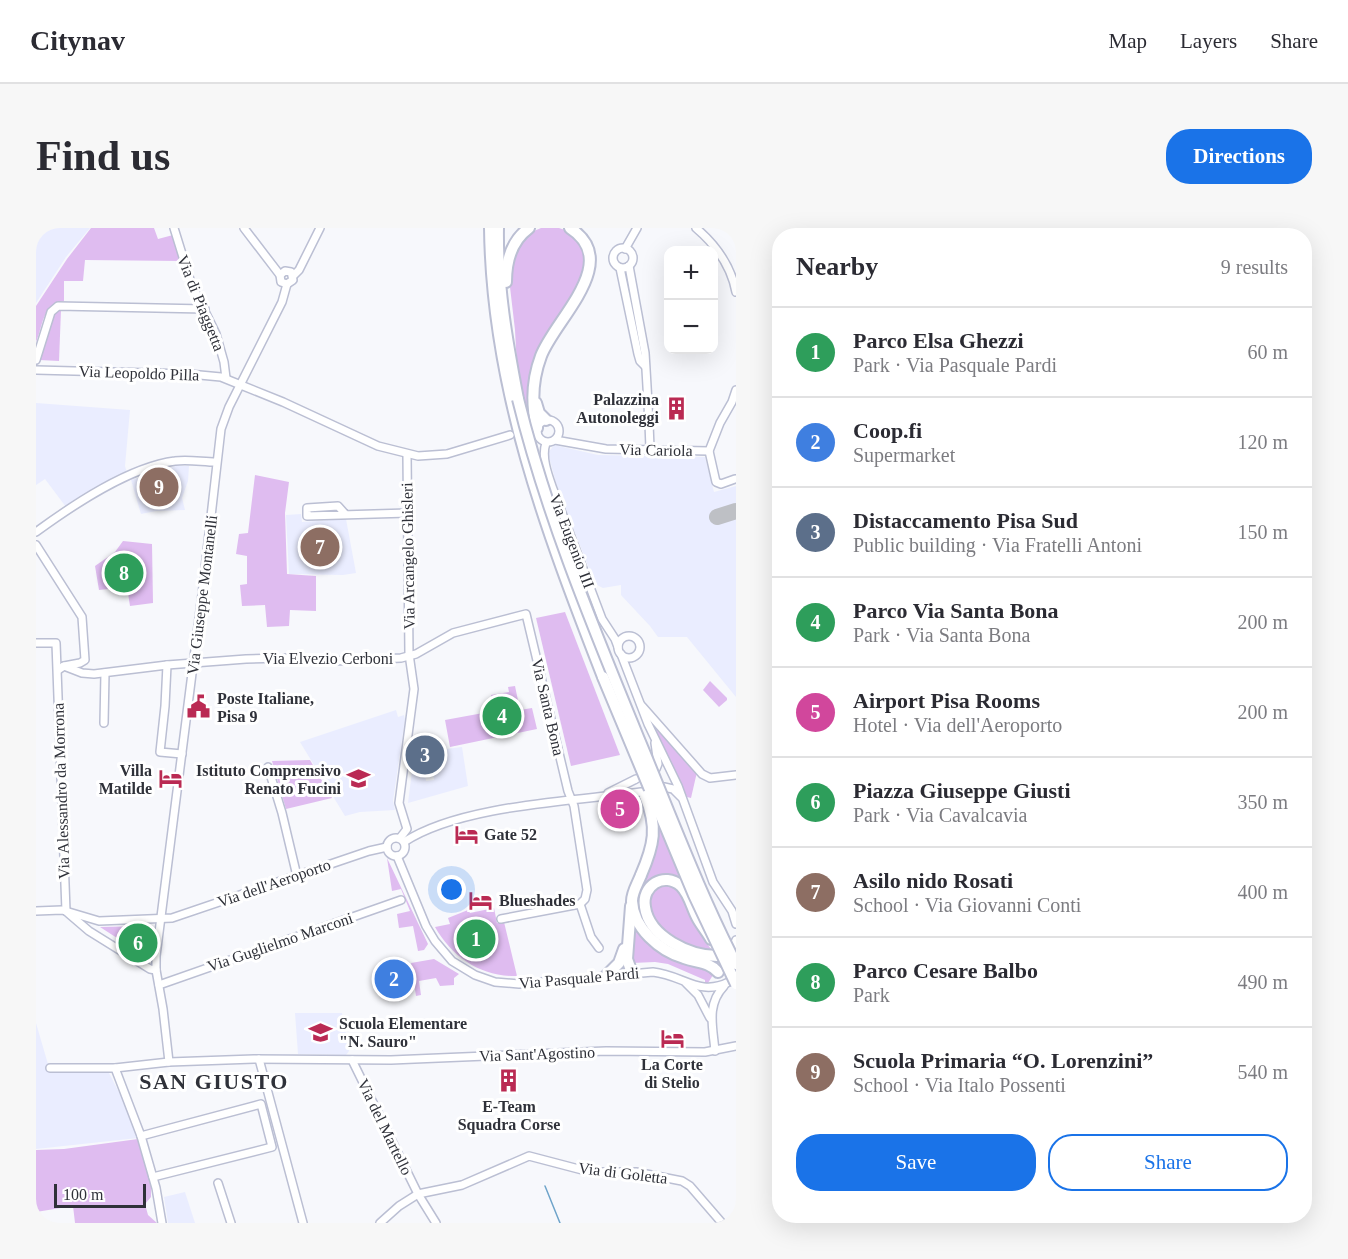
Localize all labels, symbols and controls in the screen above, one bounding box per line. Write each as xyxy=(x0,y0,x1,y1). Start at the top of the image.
text: Citynav xyxy=(30,25,125,56)
text: Map xyxy=(1109,29,1147,53)
text: Layers xyxy=(1180,29,1237,53)
text: Share xyxy=(1270,29,1318,53)
button: Directions xyxy=(1166,129,1312,184)
text: Find us xyxy=(36,133,170,179)
map controls xyxy=(664,246,718,354)
button: + xyxy=(664,246,718,300)
street label: Via di Piaggetta xyxy=(173,252,228,354)
text: Nearby xyxy=(796,252,878,281)
text: 9 results xyxy=(1221,256,1288,278)
button: − xyxy=(664,300,718,354)
text: Parco Elsa Ghezzi xyxy=(853,328,1024,353)
text: 1 xyxy=(811,341,821,363)
text: 60 m xyxy=(1247,341,1288,363)
text: Park · Via Pasquale Pardi xyxy=(853,354,1057,376)
street label: Via Leopoldo Pilla xyxy=(78,362,200,385)
place label: Palazzina Autonoleggi xyxy=(576,391,660,427)
building icon: Palazzina Autonoleggi xyxy=(664,395,690,421)
text: Coop.fi xyxy=(853,418,922,443)
text: 2 xyxy=(811,431,821,453)
text: 120 m xyxy=(1237,431,1288,453)
street label: Via Cariola xyxy=(619,441,693,459)
text: Supermarket xyxy=(853,444,955,466)
pin: 9 xyxy=(140,464,178,510)
street label: Via Arcangelo Ghisleri xyxy=(398,482,419,630)
street label: Via Eugenio III xyxy=(545,492,598,591)
text: Distaccamento Pisa Sud xyxy=(853,508,1078,533)
street label: Via Giuseppe Montanelli xyxy=(184,514,221,676)
text: 3 xyxy=(811,521,821,543)
text: 150 m xyxy=(1237,521,1288,543)
pin: 7 xyxy=(300,524,340,570)
text: Public building · Via Fratelli Antoni xyxy=(853,534,1142,556)
pin: 8 xyxy=(104,550,143,596)
text: Parco Via Santa Bona xyxy=(853,598,1059,623)
text: 4 xyxy=(811,611,821,633)
text: 200 m xyxy=(1237,611,1288,633)
text: Park · Via Santa Bona xyxy=(853,624,1030,646)
street label: Via Elvezio Cerboni xyxy=(263,650,394,667)
street label: Via Santa Bona xyxy=(529,657,567,757)
text: Airport Pisa Rooms xyxy=(853,688,1040,713)
place label: Poste Italiane, Pisa 9 xyxy=(217,690,314,725)
public building icon: Poste Italiane, Pisa 9 xyxy=(186,694,212,720)
pin: 4 xyxy=(482,694,522,738)
text: 5 xyxy=(811,701,821,723)
text: 200 m xyxy=(1237,701,1288,723)
street label: Via Alessandro da Morrona xyxy=(49,703,73,879)
text: Hotel · Via dell'Aeroporto xyxy=(853,714,1062,736)
pin: 3 xyxy=(406,732,444,778)
place label: Villa Matilde xyxy=(99,762,152,797)
place label: Istituto Comprensivo Renato Fucini xyxy=(196,762,342,797)
hotel icon: Villa Matilde xyxy=(157,766,183,792)
school or university icon: Istituto Comprensivo Renato Fucini xyxy=(346,766,372,792)
text: Piazza Giuseppe Giusti xyxy=(853,778,1071,803)
pin: 5 xyxy=(600,786,640,832)
text: 6 xyxy=(811,791,821,813)
text: 350 m xyxy=(1237,791,1288,813)
text: Park · Via Cavalcavia xyxy=(853,804,1027,826)
hotel icon: Gate 52 xyxy=(453,821,479,847)
place label: Gate 52 xyxy=(484,826,537,843)
street label: Via dell'Aeroporto xyxy=(215,856,333,911)
text: Asilo nido Rosati xyxy=(853,868,1013,893)
your location xyxy=(437,875,466,904)
text: 7 xyxy=(811,881,821,903)
text: 400 m xyxy=(1237,881,1288,903)
hotel icon: Blueshades xyxy=(468,887,494,913)
place label: Blueshades xyxy=(499,892,575,909)
text: School · Via Giovanni Conti xyxy=(853,894,1081,916)
street label: Via Guglielmo Marconi xyxy=(205,909,356,976)
pin: 1 xyxy=(456,916,496,962)
pin: 6 xyxy=(118,920,158,966)
pin: 2 xyxy=(374,956,414,1002)
text: Parco Cesare Balbo xyxy=(853,958,1038,983)
street label: Via Pasquale Pardi xyxy=(518,964,641,993)
text: 8 xyxy=(811,971,821,993)
text: 490 m xyxy=(1237,971,1288,993)
text: Park xyxy=(853,984,890,1006)
place label: Scuola Elementare "N. Sauro" xyxy=(339,1015,467,1050)
school or university icon: Scuola Elementare "N. Sauro" xyxy=(308,1019,334,1045)
hotel icon: La Corte di Stelio xyxy=(659,1026,685,1052)
street label: Via Sant'Agostino xyxy=(479,1043,595,1066)
text: Scuola Primaria “O. Lorenzini” xyxy=(853,1048,1153,1073)
place label: La Corte di Stelio xyxy=(641,1056,703,1091)
text: 9 xyxy=(811,1061,821,1083)
text: 540 m xyxy=(1237,1061,1288,1083)
building icon: E-Team Squadra Corse xyxy=(496,1068,522,1094)
district label: SAN GIUSTO xyxy=(139,1069,289,1094)
text: School · Via Italo Possenti xyxy=(853,1074,1066,1096)
street label: Via del Martello xyxy=(354,1076,416,1178)
place label: E-Team Squadra Corse xyxy=(458,1098,560,1134)
button: Save xyxy=(796,1134,1036,1191)
button: Share xyxy=(1048,1134,1288,1191)
street label: Via di Goletta xyxy=(577,1159,669,1187)
scale bar xyxy=(54,1181,146,1208)
text: 100 m xyxy=(63,1186,103,1203)

